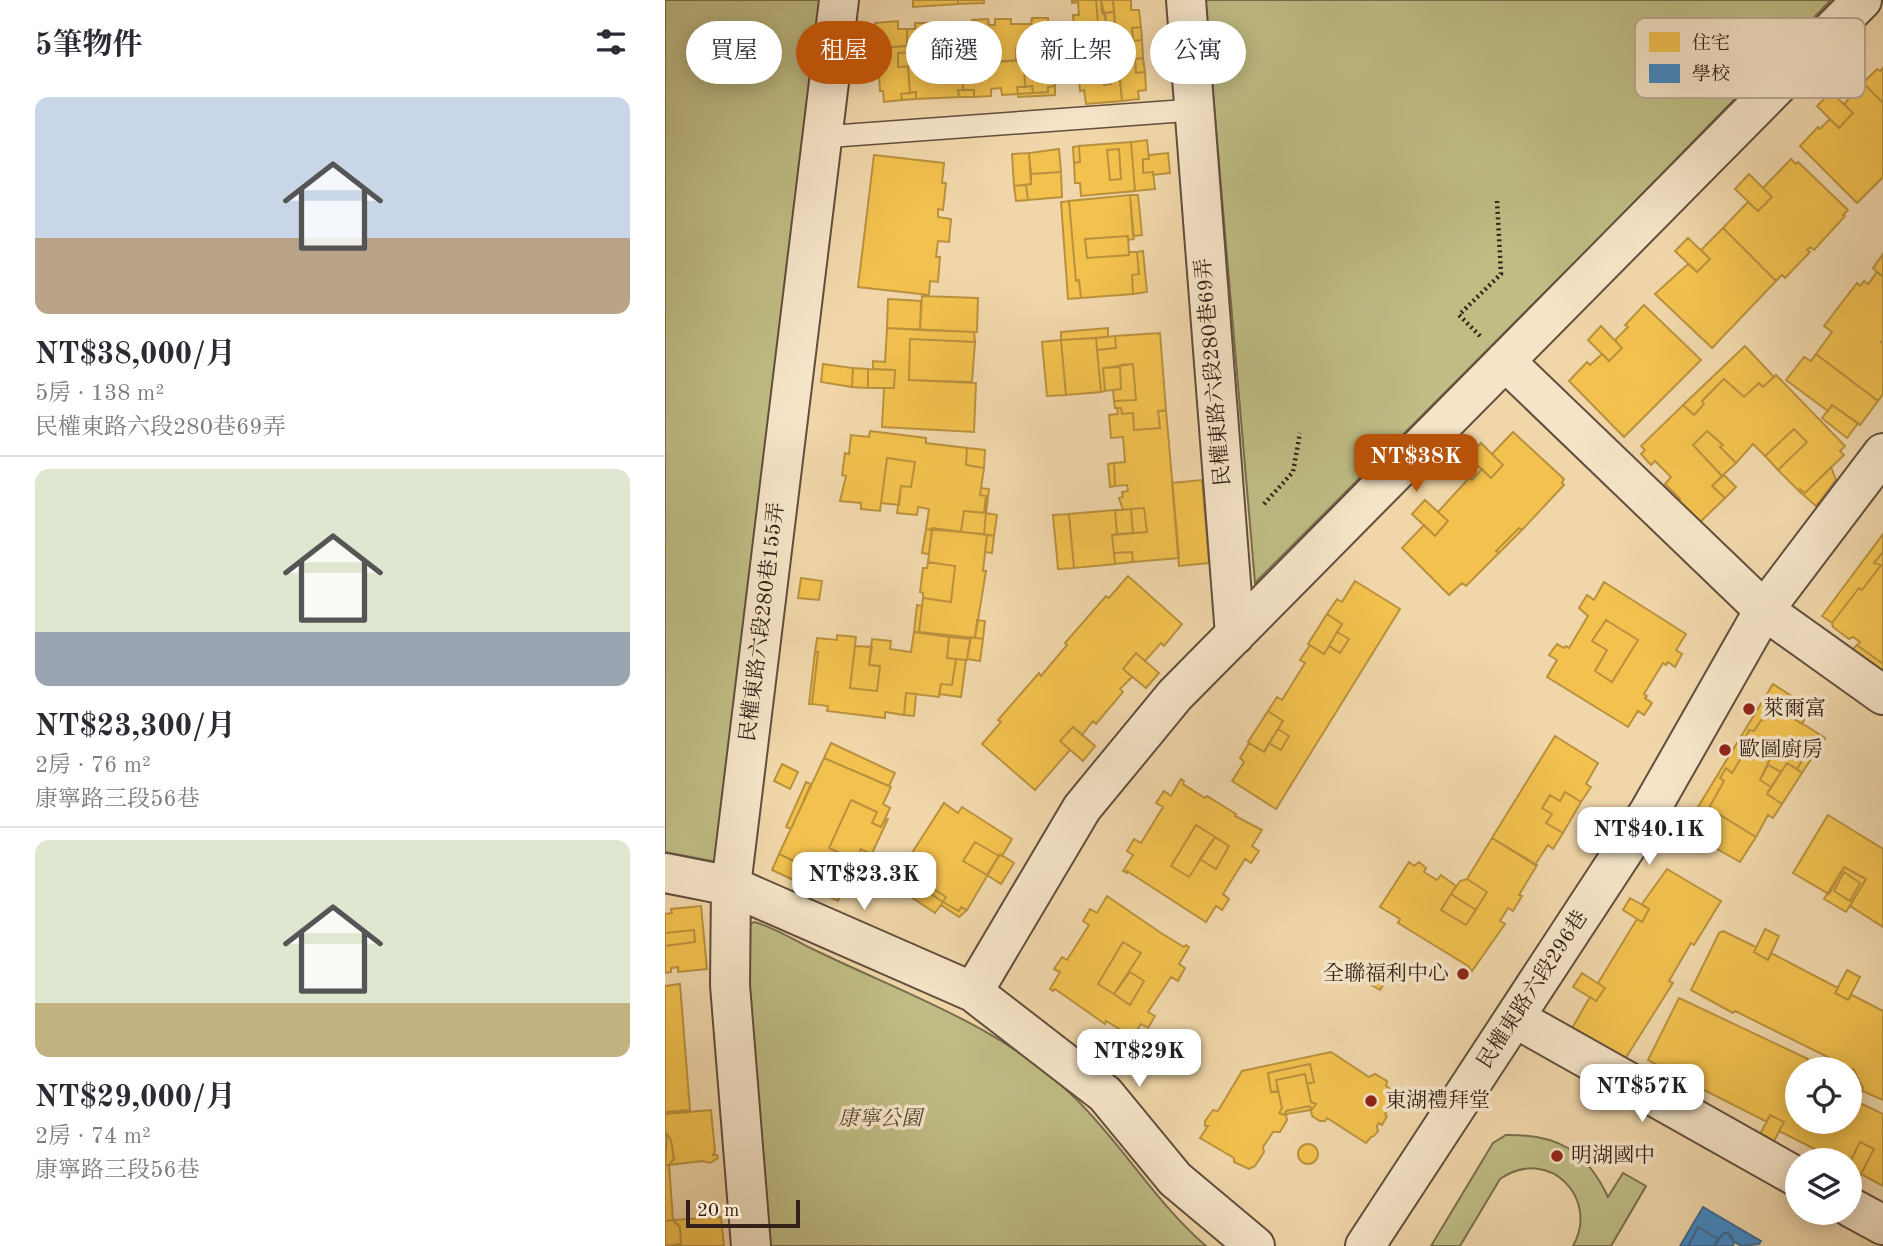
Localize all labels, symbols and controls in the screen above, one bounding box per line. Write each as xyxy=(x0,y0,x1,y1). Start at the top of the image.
legend xyxy=(1635,18,1865,98)
chip: 買屋 xyxy=(686,21,782,84)
chip: 租屋 xyxy=(796,21,892,84)
chip: 篩選 xyxy=(906,21,1002,84)
chip: 新上架 xyxy=(1016,21,1136,84)
chip: 公寓 xyxy=(1150,21,1246,84)
icon: filters xyxy=(592,23,630,61)
text: 5筆物件 xyxy=(35,31,142,61)
text: 住宅 xyxy=(1692,33,1730,54)
text: 學校 xyxy=(1692,63,1730,85)
icon: home xyxy=(270,143,396,269)
street label: 民權東路六段280巷69弄 xyxy=(1192,257,1234,487)
text: NT$38,000/月 xyxy=(35,340,236,370)
text: 5房 · 138 m² xyxy=(35,382,164,405)
text: 民權東路六段280巷69弄 xyxy=(35,416,286,439)
pin: NT$38K xyxy=(1359,434,1473,494)
text: NT$38K xyxy=(1370,445,1462,468)
street label: 民權東路六段280巷155弄 xyxy=(736,501,788,743)
icon: home xyxy=(270,515,396,641)
place label: 萊爾富 xyxy=(1763,697,1826,720)
marker: 萊爾富 xyxy=(1741,701,1757,717)
text: NT$23,300/月 xyxy=(35,712,236,742)
place label: 歐圖廚房 xyxy=(1739,738,1823,761)
marker: 歐圖廚房 xyxy=(1717,742,1733,758)
text: 2房 · 76 m² xyxy=(35,754,151,777)
text: 康寧路三段56巷 xyxy=(35,788,200,811)
pin: NT$40.1K xyxy=(1577,808,1721,867)
text: NT$40.1K xyxy=(1593,818,1705,841)
pin: NT$23.3K xyxy=(792,852,936,912)
text: NT$23.3K xyxy=(808,863,920,886)
icon: home xyxy=(270,886,396,1012)
street label: 民權東路六段296巷 xyxy=(1473,906,1592,1073)
place label: 全聯福利中心 xyxy=(1323,962,1449,985)
marker: 全聯福利中心 xyxy=(1455,966,1471,982)
pin: NT$29K xyxy=(1082,1030,1196,1089)
text: NT$29K xyxy=(1093,1040,1185,1063)
map controls xyxy=(1785,1057,1862,1225)
button: locate xyxy=(1785,1057,1862,1134)
pin: NT$57K xyxy=(1585,1064,1699,1124)
text: NT$57K xyxy=(1596,1075,1688,1098)
text: NT$29,000/月 xyxy=(35,1083,236,1113)
place label: 東湖禮拜堂 xyxy=(1385,1089,1490,1112)
marker: 東湖禮拜堂 xyxy=(1363,1093,1379,1109)
park label: 康寧公園 xyxy=(838,1107,925,1130)
text: 2房 · 74 m² xyxy=(35,1125,151,1148)
place label: 明湖國中 xyxy=(1571,1144,1655,1167)
marker: 明湖國中 xyxy=(1549,1148,1565,1164)
button: layers xyxy=(1785,1148,1862,1225)
text: 康寧路三段56巷 xyxy=(35,1159,200,1182)
scale bar xyxy=(686,1197,800,1229)
text: 20 m xyxy=(697,1202,739,1221)

